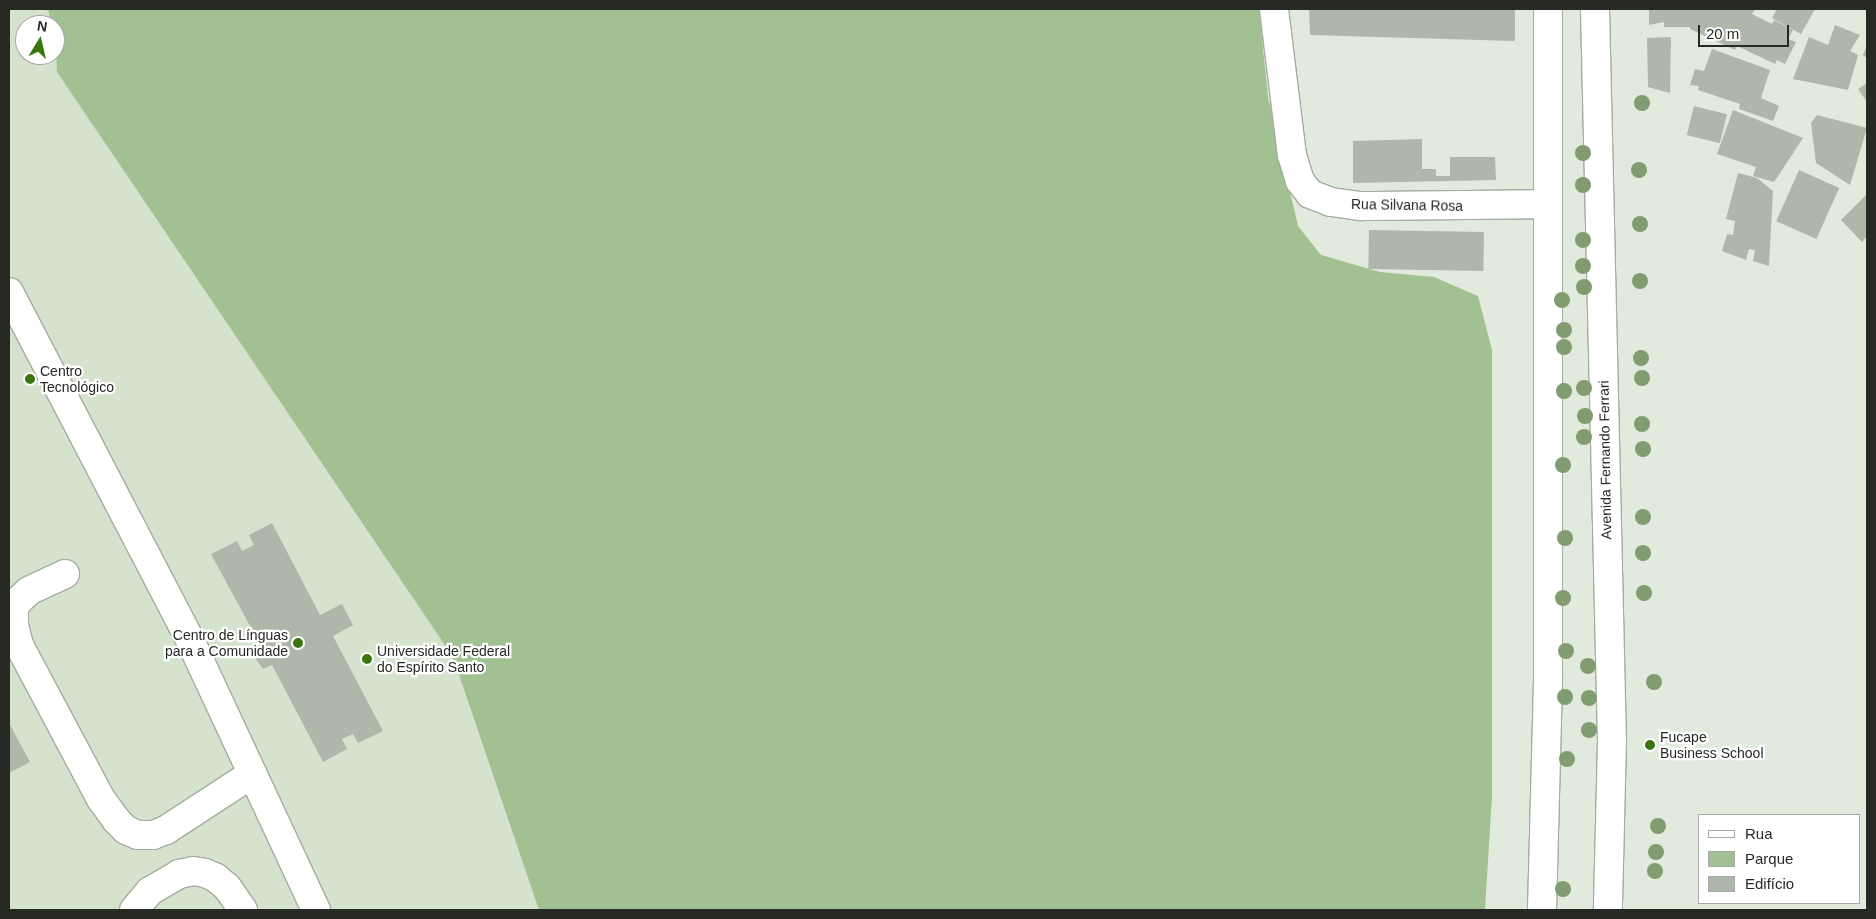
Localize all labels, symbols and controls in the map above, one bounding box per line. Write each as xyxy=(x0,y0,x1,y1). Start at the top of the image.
north arrow xyxy=(15,15,65,65)
scale bar xyxy=(1701,15,1792,47)
text: N xyxy=(36,17,48,35)
text: 20 m xyxy=(1706,25,1739,42)
street label: Rua Silvana Rosa xyxy=(1351,196,1463,214)
place label: Centro Tecnológico xyxy=(40,363,114,396)
marker: Centro Tecnológico xyxy=(24,373,36,385)
street label: Avenida Fernando Ferrari xyxy=(1595,380,1615,540)
place label: Centro de Línguas para a Comunidade xyxy=(165,627,288,660)
marker: Centro de Línguas para a Comunidade xyxy=(292,637,304,649)
place label: Universidade Federal do Espírito Santo xyxy=(377,643,510,676)
marker: Universidade Federal do Espírito Santo xyxy=(361,653,373,665)
place label: Fucape Business School xyxy=(1660,729,1764,762)
marker: Fucape Business School xyxy=(1644,739,1656,751)
legend xyxy=(1698,814,1861,904)
text: Rua xyxy=(1745,825,1773,842)
text: Parque xyxy=(1745,850,1793,867)
text: Edifício xyxy=(1745,875,1794,892)

